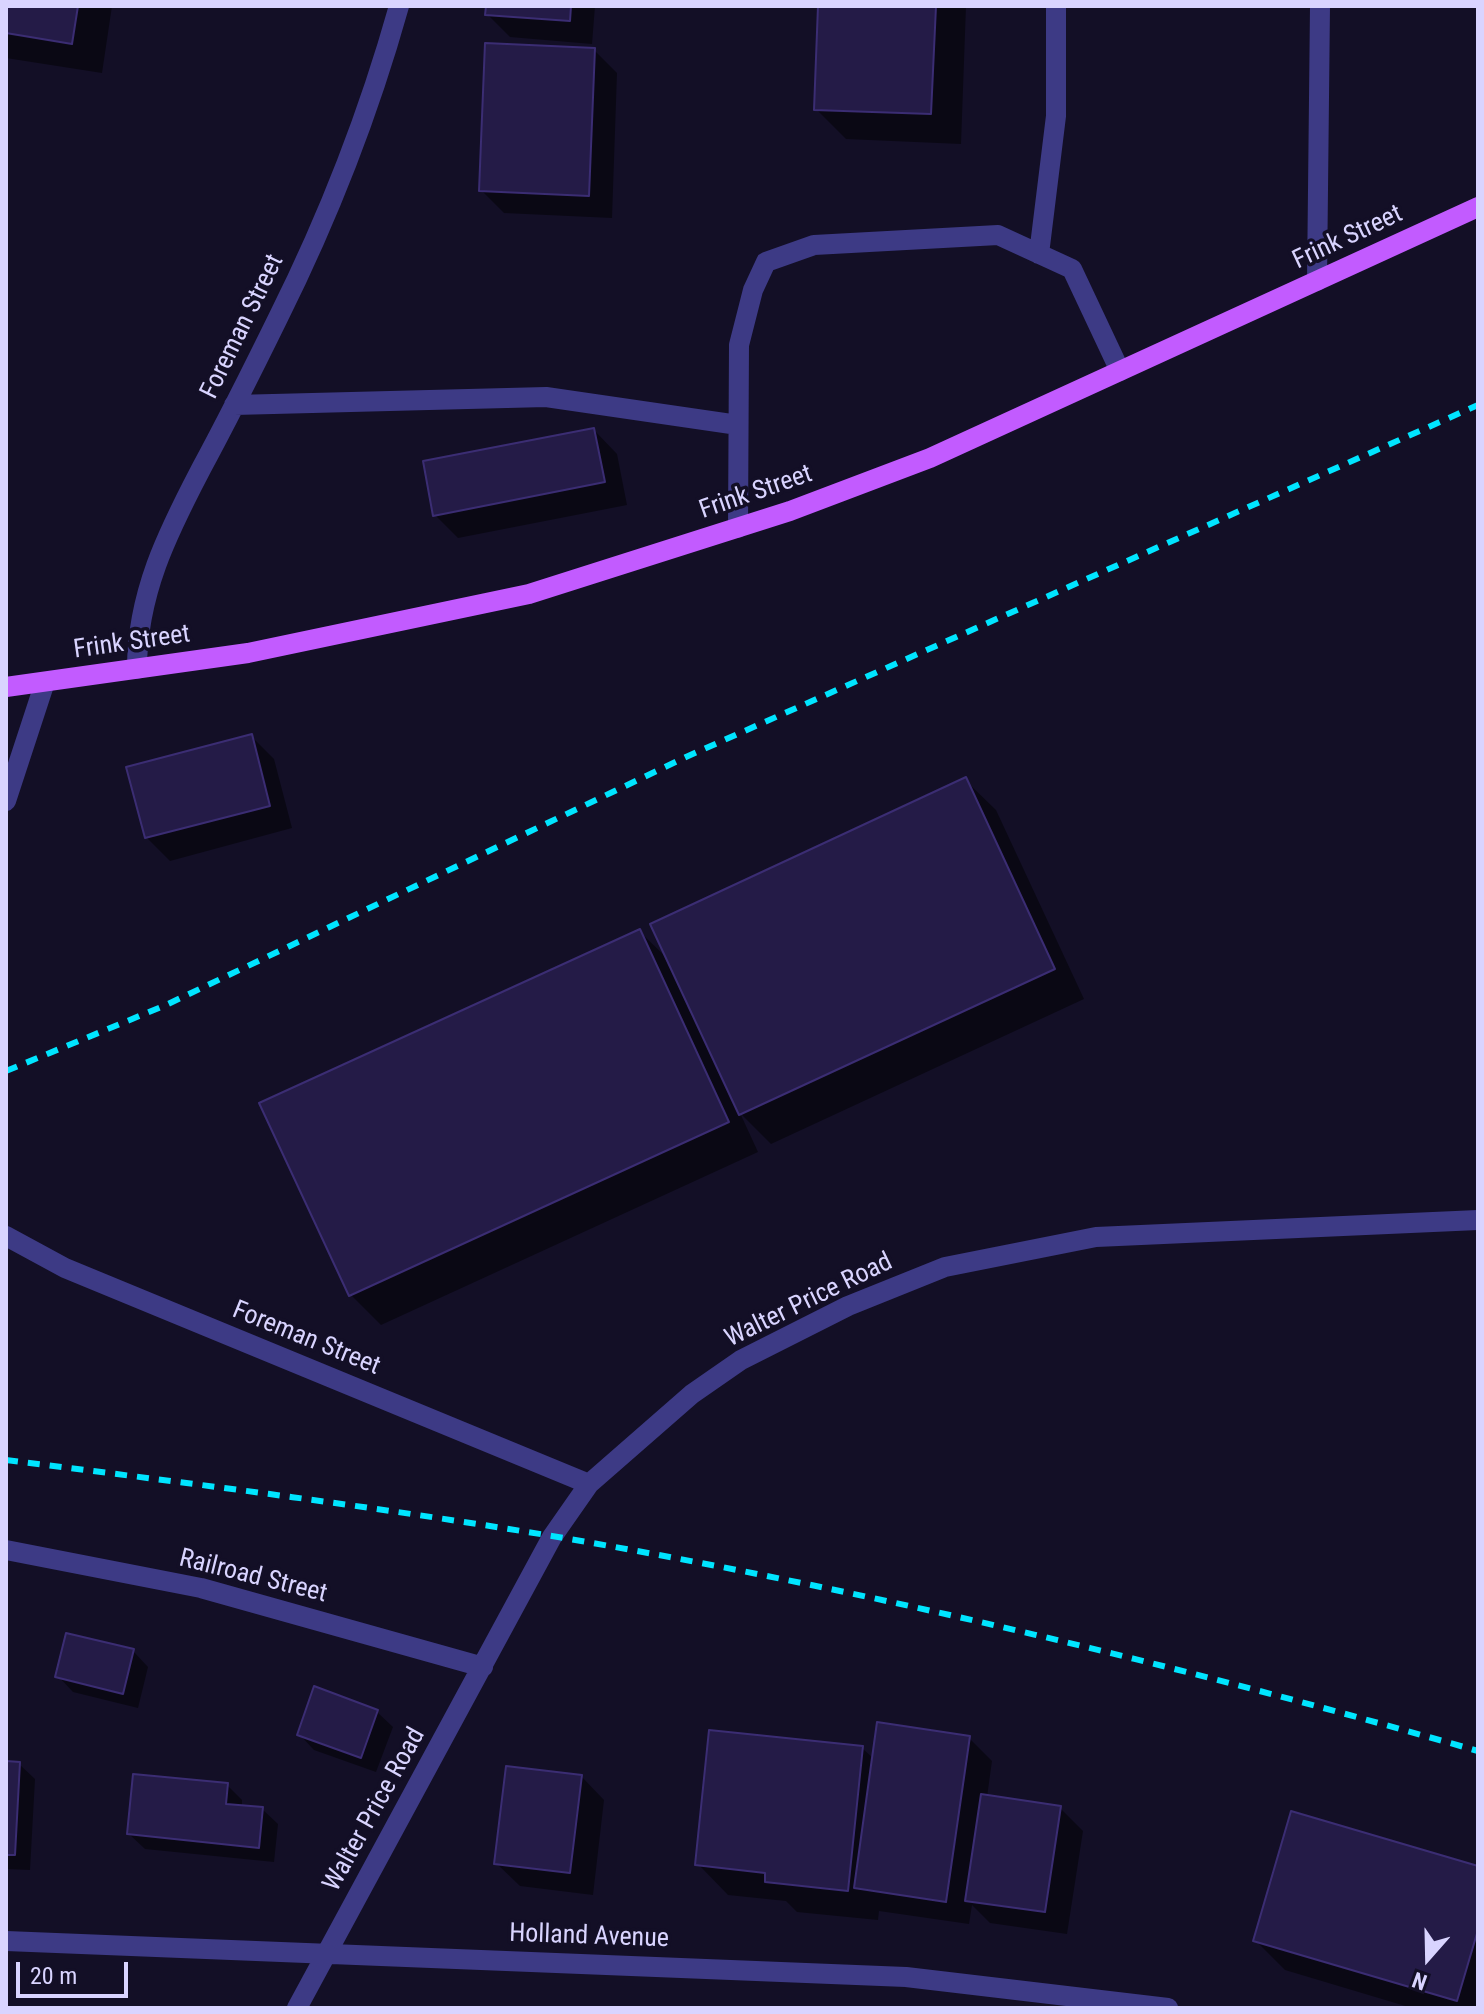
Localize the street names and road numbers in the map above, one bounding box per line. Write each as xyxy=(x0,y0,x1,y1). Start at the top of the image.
street label: Frink Street xyxy=(1288,199,1408,277)
street label: Foreman Street xyxy=(195,250,291,404)
street label: Frink Street xyxy=(695,459,817,527)
street label: Frink Street xyxy=(72,619,192,667)
street label: Walter Price Road xyxy=(720,1247,898,1355)
street label: Foreman Street xyxy=(228,1295,384,1383)
street label: Railroad Street xyxy=(176,1544,330,1610)
street label: Walter Price Road xyxy=(317,1723,433,1897)
street label: Holland Avenue xyxy=(509,1919,669,1955)

